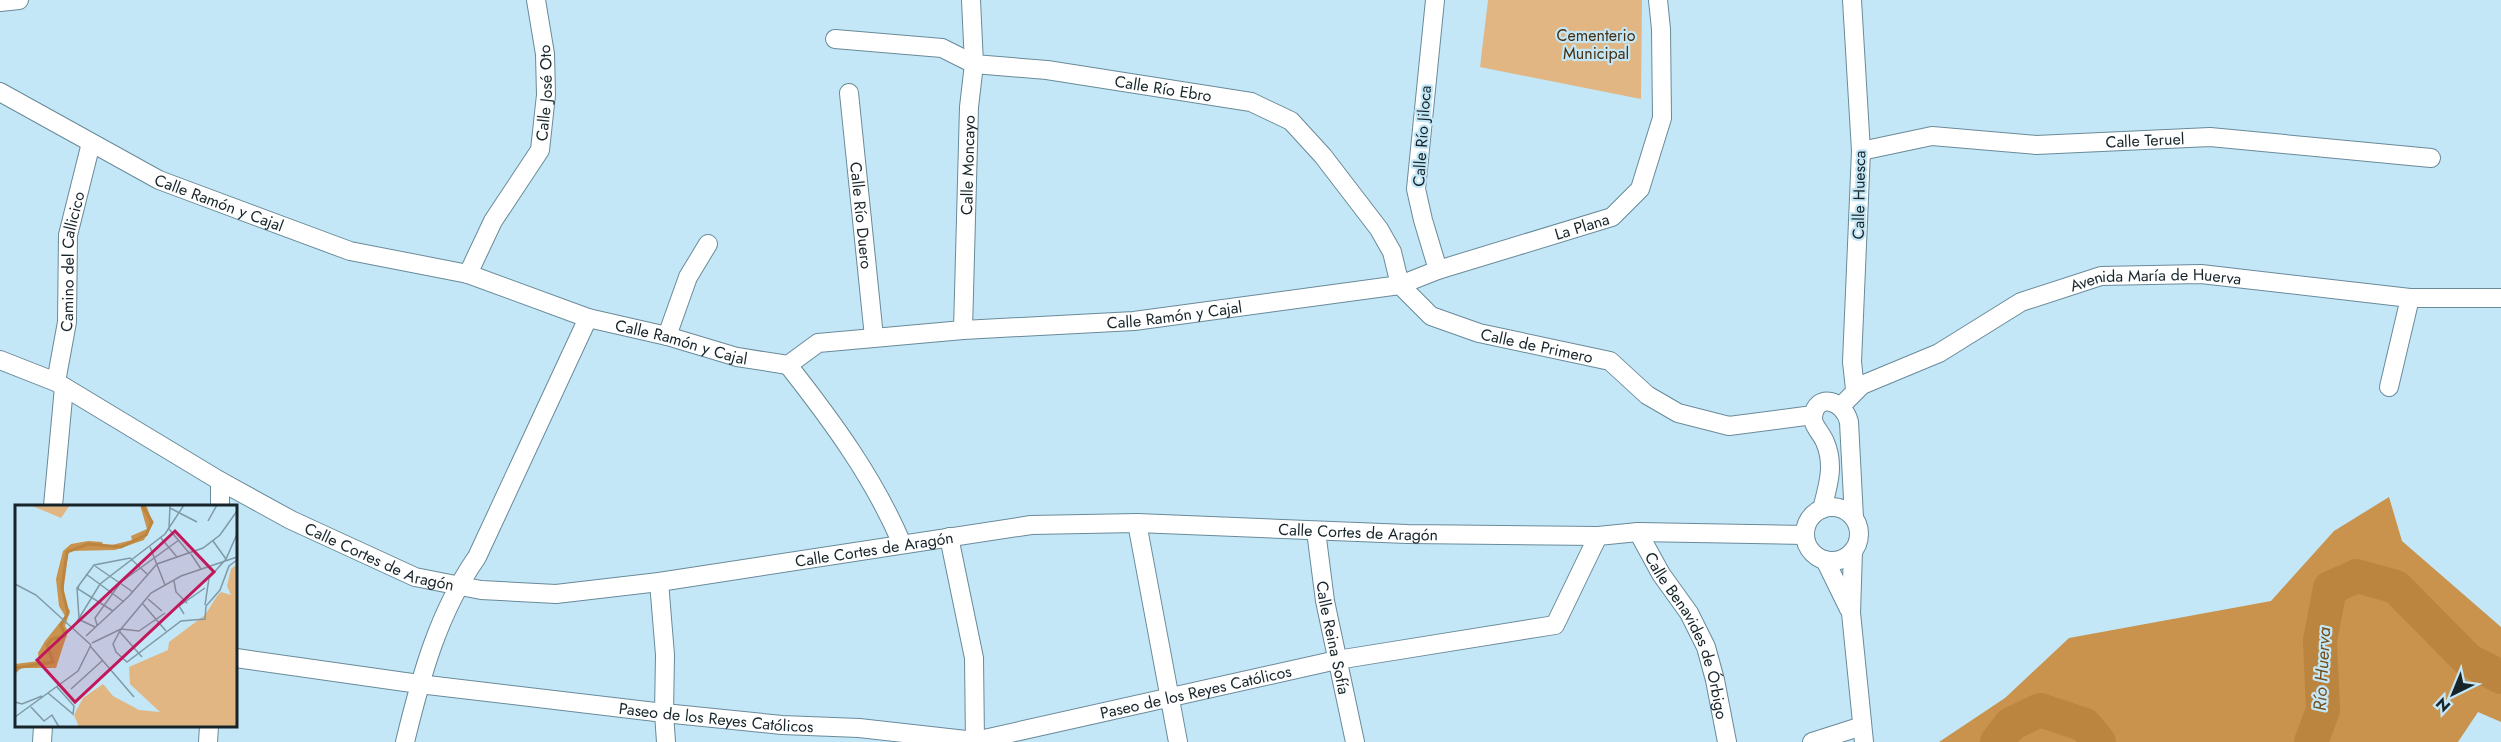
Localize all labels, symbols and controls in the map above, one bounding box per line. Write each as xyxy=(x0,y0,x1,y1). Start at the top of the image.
park label: Cementerio Municipal xyxy=(1557,24,1636,65)
street label: Calle José Oto xyxy=(530,43,558,142)
street label: Calle Río Ebro xyxy=(1113,69,1213,107)
street label: Calle Río Jiloca xyxy=(1407,85,1437,187)
street label: Calle Moncayo xyxy=(955,114,980,215)
street label: Calle Teruel xyxy=(2105,127,2185,153)
street label: Calle Huesca xyxy=(1847,150,1871,240)
street label: Calle Río Duero xyxy=(845,161,878,270)
street label: Calle Ramón y Cajal xyxy=(151,168,287,237)
street label: Camino del Callicico xyxy=(54,188,90,334)
street label: La Plana xyxy=(1552,207,1612,245)
street label: Avenida María de Huerva xyxy=(2067,262,2243,297)
street label: Calle Ramón y Cajal xyxy=(1106,295,1243,334)
street label: Calle Ramón y Cajal xyxy=(613,313,749,370)
street label: Calle de Primero xyxy=(1479,322,1595,369)
inset map xyxy=(15,505,237,727)
street label: Calle Cortes de Aragón xyxy=(301,516,456,596)
street label: Calle Cortes de Aragón xyxy=(1278,517,1438,546)
street label: Calle Cortes de Aragón xyxy=(793,526,955,573)
street label: Calle Benavides de Órbigo xyxy=(1640,548,1734,721)
street label: Calle Reina Sofía xyxy=(1311,579,1356,696)
water label: Río Huerva xyxy=(2307,626,2337,712)
street label: Paseo de los Reyes Católicos xyxy=(1098,659,1293,724)
north arrow xyxy=(2423,664,2483,724)
text: N xyxy=(2431,692,2456,717)
street label: Paseo de los Reyes Católicos xyxy=(618,696,814,738)

